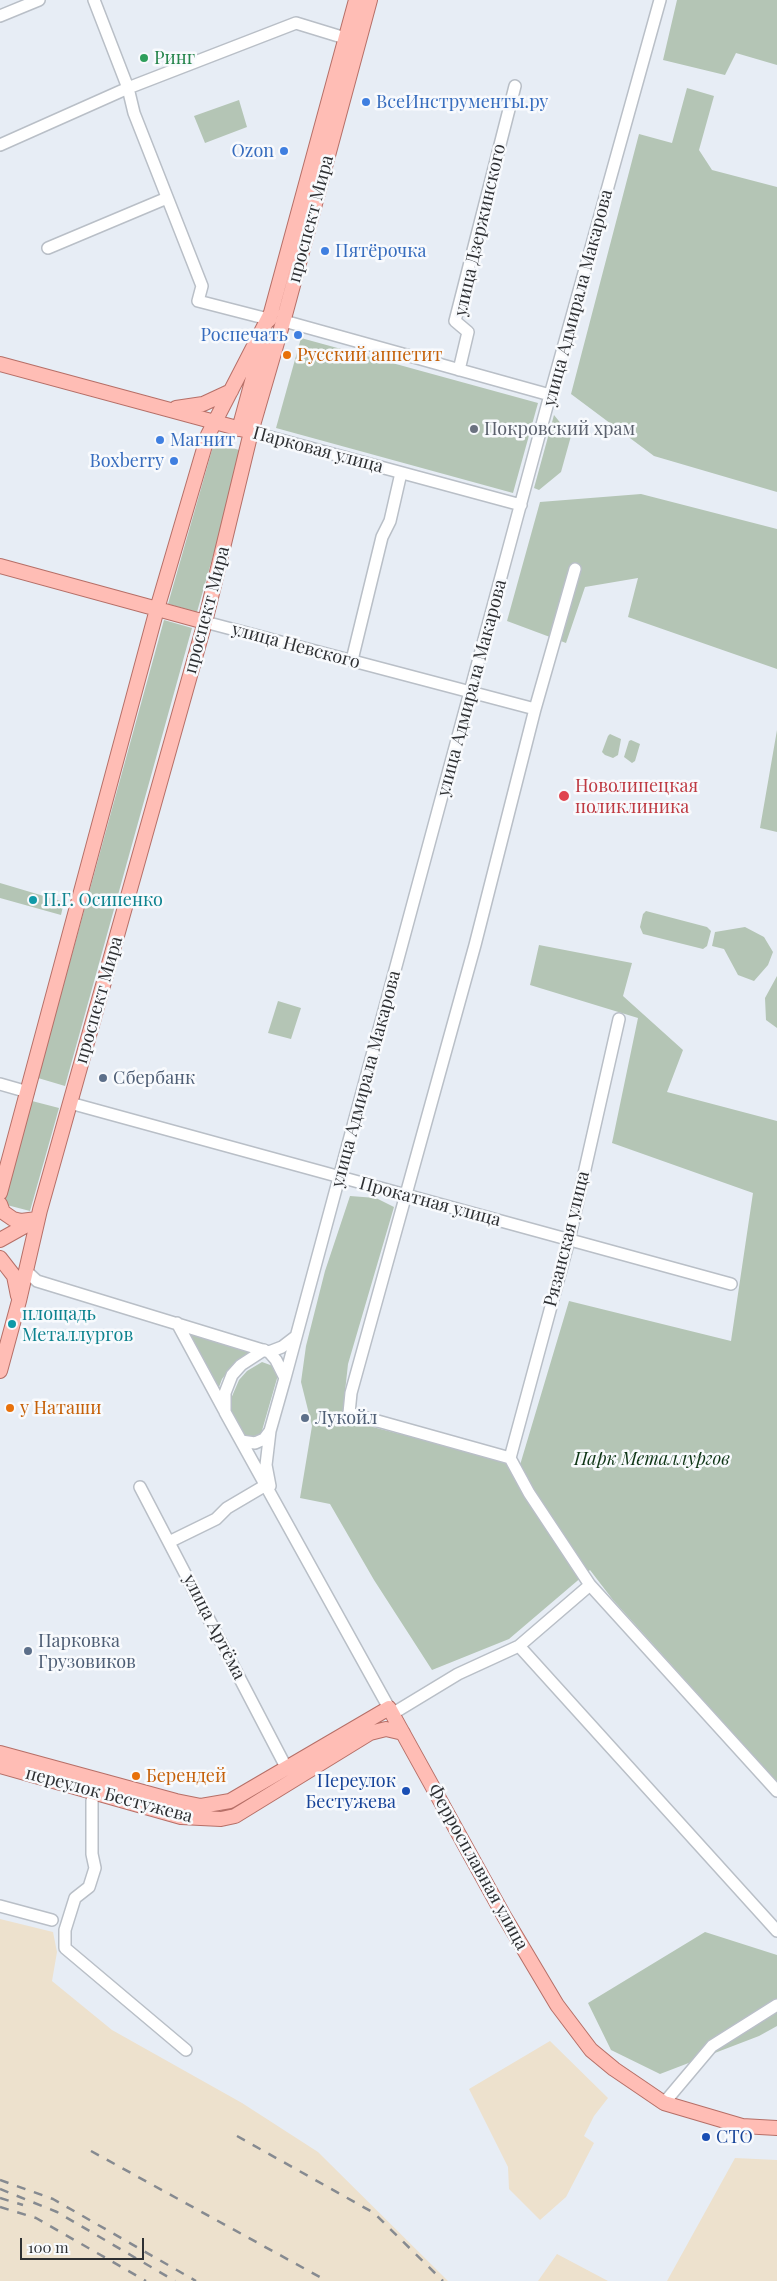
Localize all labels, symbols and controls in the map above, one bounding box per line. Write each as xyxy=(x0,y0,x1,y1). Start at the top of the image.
place label: Ринг xyxy=(154,47,195,69)
marker: Ринг xyxy=(138,52,150,64)
place label: ВсеИнструменты.ру xyxy=(376,91,548,113)
marker: ВсеИнструменты.ру xyxy=(360,96,372,108)
place label: Ozon xyxy=(231,140,274,162)
street label: улица Дзержинского xyxy=(450,142,510,318)
marker: Ozon xyxy=(278,145,290,157)
street label: проспект Мира xyxy=(284,153,338,285)
street label: улица Адмирала Макарова xyxy=(539,187,617,409)
place label: Пятёрочка xyxy=(335,240,426,262)
marker: Пятёрочка xyxy=(319,245,331,257)
place label: Роспечать xyxy=(201,324,288,346)
marker: Роспечать xyxy=(292,329,304,341)
place label: Русский аппетит xyxy=(297,344,442,366)
marker: Русский аппетит xyxy=(281,349,293,361)
place label: Покровский храм xyxy=(484,418,635,440)
street label: Парковая улица xyxy=(250,422,386,478)
marker: Покровский храм xyxy=(468,423,480,435)
place label: Магнит xyxy=(170,429,235,451)
marker: Магнит xyxy=(154,434,166,446)
place label: Boxberry xyxy=(90,450,164,472)
marker: Boxberry xyxy=(168,455,180,467)
street label: проспект Мира xyxy=(180,544,234,676)
street label: улица Адмирала Макарова xyxy=(433,577,511,799)
street label: улица Невского xyxy=(229,618,363,674)
place label: Новолипецкая поликлиника xyxy=(575,775,698,818)
marker: Новолипецкая поликлиника xyxy=(557,789,571,803)
place label: П.Г. Осипенко xyxy=(43,889,163,911)
marker: П.Г. Осипенко xyxy=(27,894,39,906)
street label: проспект Мира xyxy=(71,934,127,1066)
street label: улица Адмирала Макарова xyxy=(327,968,405,1190)
place label: Сбербанк xyxy=(113,1067,195,1089)
marker: Сбербанк xyxy=(97,1072,109,1084)
street label: Рязанская улица xyxy=(540,1169,594,1309)
street label: Прокатная улица xyxy=(357,1173,503,1231)
place label: площадь Металлургов xyxy=(22,1303,133,1346)
marker: площадь Металлургов xyxy=(6,1318,18,1330)
place label: у Наташи xyxy=(20,1397,101,1419)
marker: у Наташи xyxy=(4,1402,16,1414)
place label: Лукойл xyxy=(315,1407,377,1429)
marker: Лукойл xyxy=(299,1412,311,1424)
park label: Парк Металлургов xyxy=(574,1448,730,1470)
street label: улица Артёма xyxy=(178,1571,250,1683)
place label: Парковка Грузовиков xyxy=(38,1630,136,1672)
marker: Парковка Грузовиков xyxy=(22,1645,34,1657)
street label: переулок Бестужева xyxy=(23,1762,195,1828)
place label: Берендей xyxy=(146,1765,226,1787)
marker: Берендей xyxy=(130,1770,142,1782)
place label: Переулок Бестужева xyxy=(306,1770,396,1812)
street label: Ферросплавная улица xyxy=(423,1780,533,1954)
marker: Переулок Бестужева xyxy=(400,1785,412,1797)
place label: СТО xyxy=(716,2126,753,2148)
marker: СТО xyxy=(700,2131,712,2143)
scale bar xyxy=(22,2228,146,2260)
text: 100 m xyxy=(28,2237,69,2257)

